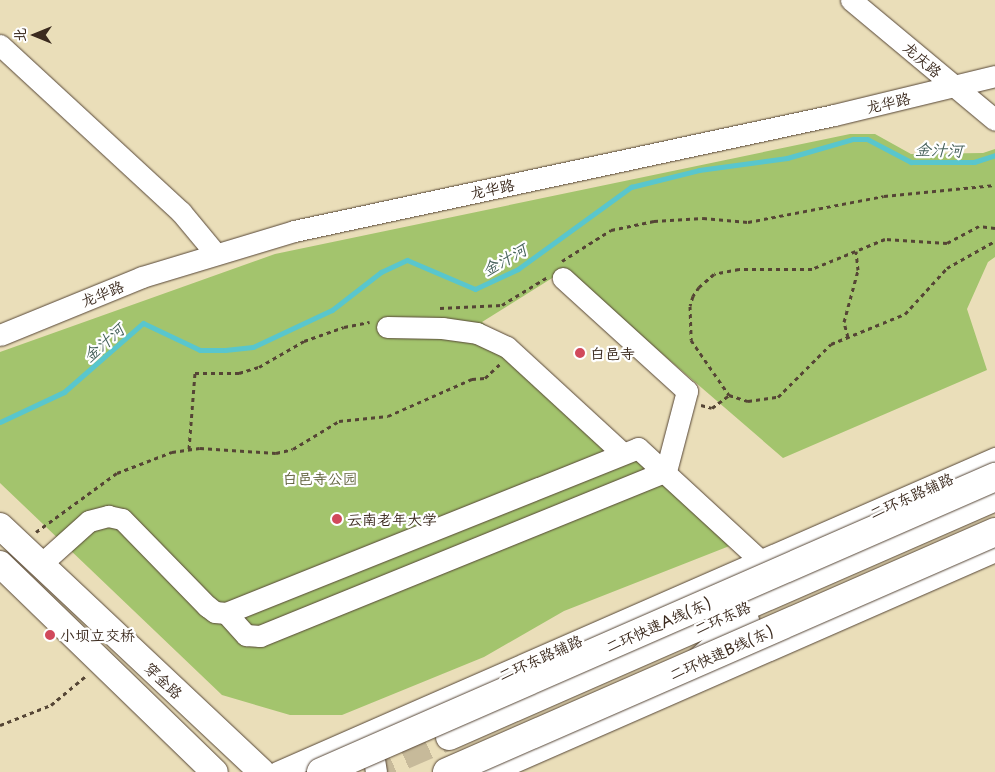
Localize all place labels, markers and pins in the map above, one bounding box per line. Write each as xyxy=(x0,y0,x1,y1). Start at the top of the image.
place label: 白邑寺 xyxy=(590,344,635,362)
marker: 白邑寺 xyxy=(574,347,586,359)
place label: 云南老年大学 xyxy=(347,510,437,528)
marker: 云南老年大学 xyxy=(331,513,343,525)
place label: 小坝立交桥 xyxy=(60,626,135,644)
marker: 小坝立交桥 xyxy=(44,629,56,641)

